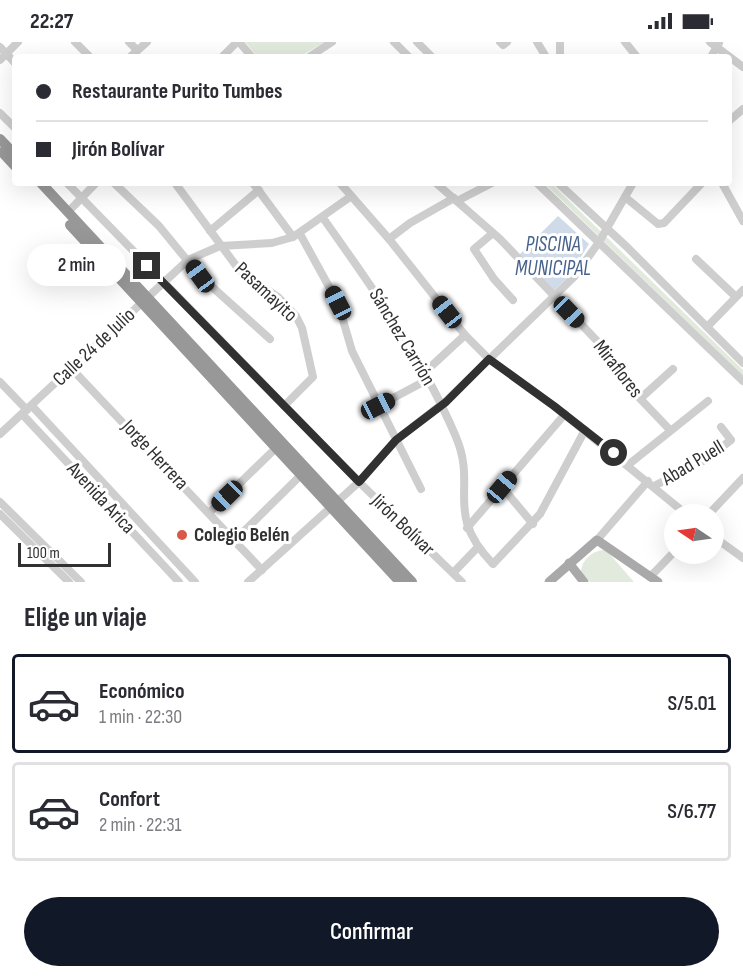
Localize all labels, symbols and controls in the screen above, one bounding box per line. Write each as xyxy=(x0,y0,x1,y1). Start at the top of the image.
text: 22:27 xyxy=(30,8,73,35)
text: Restaurante Purito Tumbes xyxy=(72,78,283,105)
text: Jirón Bolívar xyxy=(72,136,164,163)
water label: PISCINA MUNICIPAL xyxy=(515,232,591,281)
callout: 2 min xyxy=(27,245,126,287)
route end xyxy=(133,252,160,279)
text: 2 min xyxy=(58,253,95,277)
car xyxy=(182,256,218,296)
street label: Pasamayito xyxy=(230,257,302,327)
car xyxy=(322,283,354,323)
street label: Sánchez Carrión xyxy=(364,284,440,390)
car xyxy=(429,292,465,332)
car xyxy=(550,293,588,331)
street label: Calle 24 de Julio xyxy=(48,303,140,391)
street label: Miraflores xyxy=(588,335,648,403)
car xyxy=(358,390,398,422)
street label: Jorge Herrera xyxy=(116,414,194,495)
street label: Abad Puell xyxy=(657,435,729,491)
route start xyxy=(600,439,627,466)
street label: Avenida Arica xyxy=(61,456,140,539)
car xyxy=(484,467,520,507)
car xyxy=(208,477,246,515)
street label: Jirón Bolívar xyxy=(366,488,440,561)
north arrow xyxy=(664,504,724,564)
map controls xyxy=(664,504,724,564)
place label: Colegio Belén xyxy=(194,523,289,547)
marker: Colegio Belén xyxy=(175,528,189,542)
scale bar xyxy=(18,540,111,568)
text: 100 m xyxy=(27,544,60,563)
text: Elige un viaje xyxy=(24,602,147,634)
icon: car xyxy=(27,677,81,731)
text: Económico xyxy=(99,678,185,705)
text: S/5.01 xyxy=(668,690,716,717)
text: 1 min · 22:30 xyxy=(99,705,182,729)
icon: car xyxy=(27,785,81,839)
text: Confort xyxy=(99,786,160,813)
text: S/6.77 xyxy=(667,798,716,825)
text: 2 min · 22:31 xyxy=(99,813,182,837)
button: Confirmar xyxy=(24,897,719,966)

